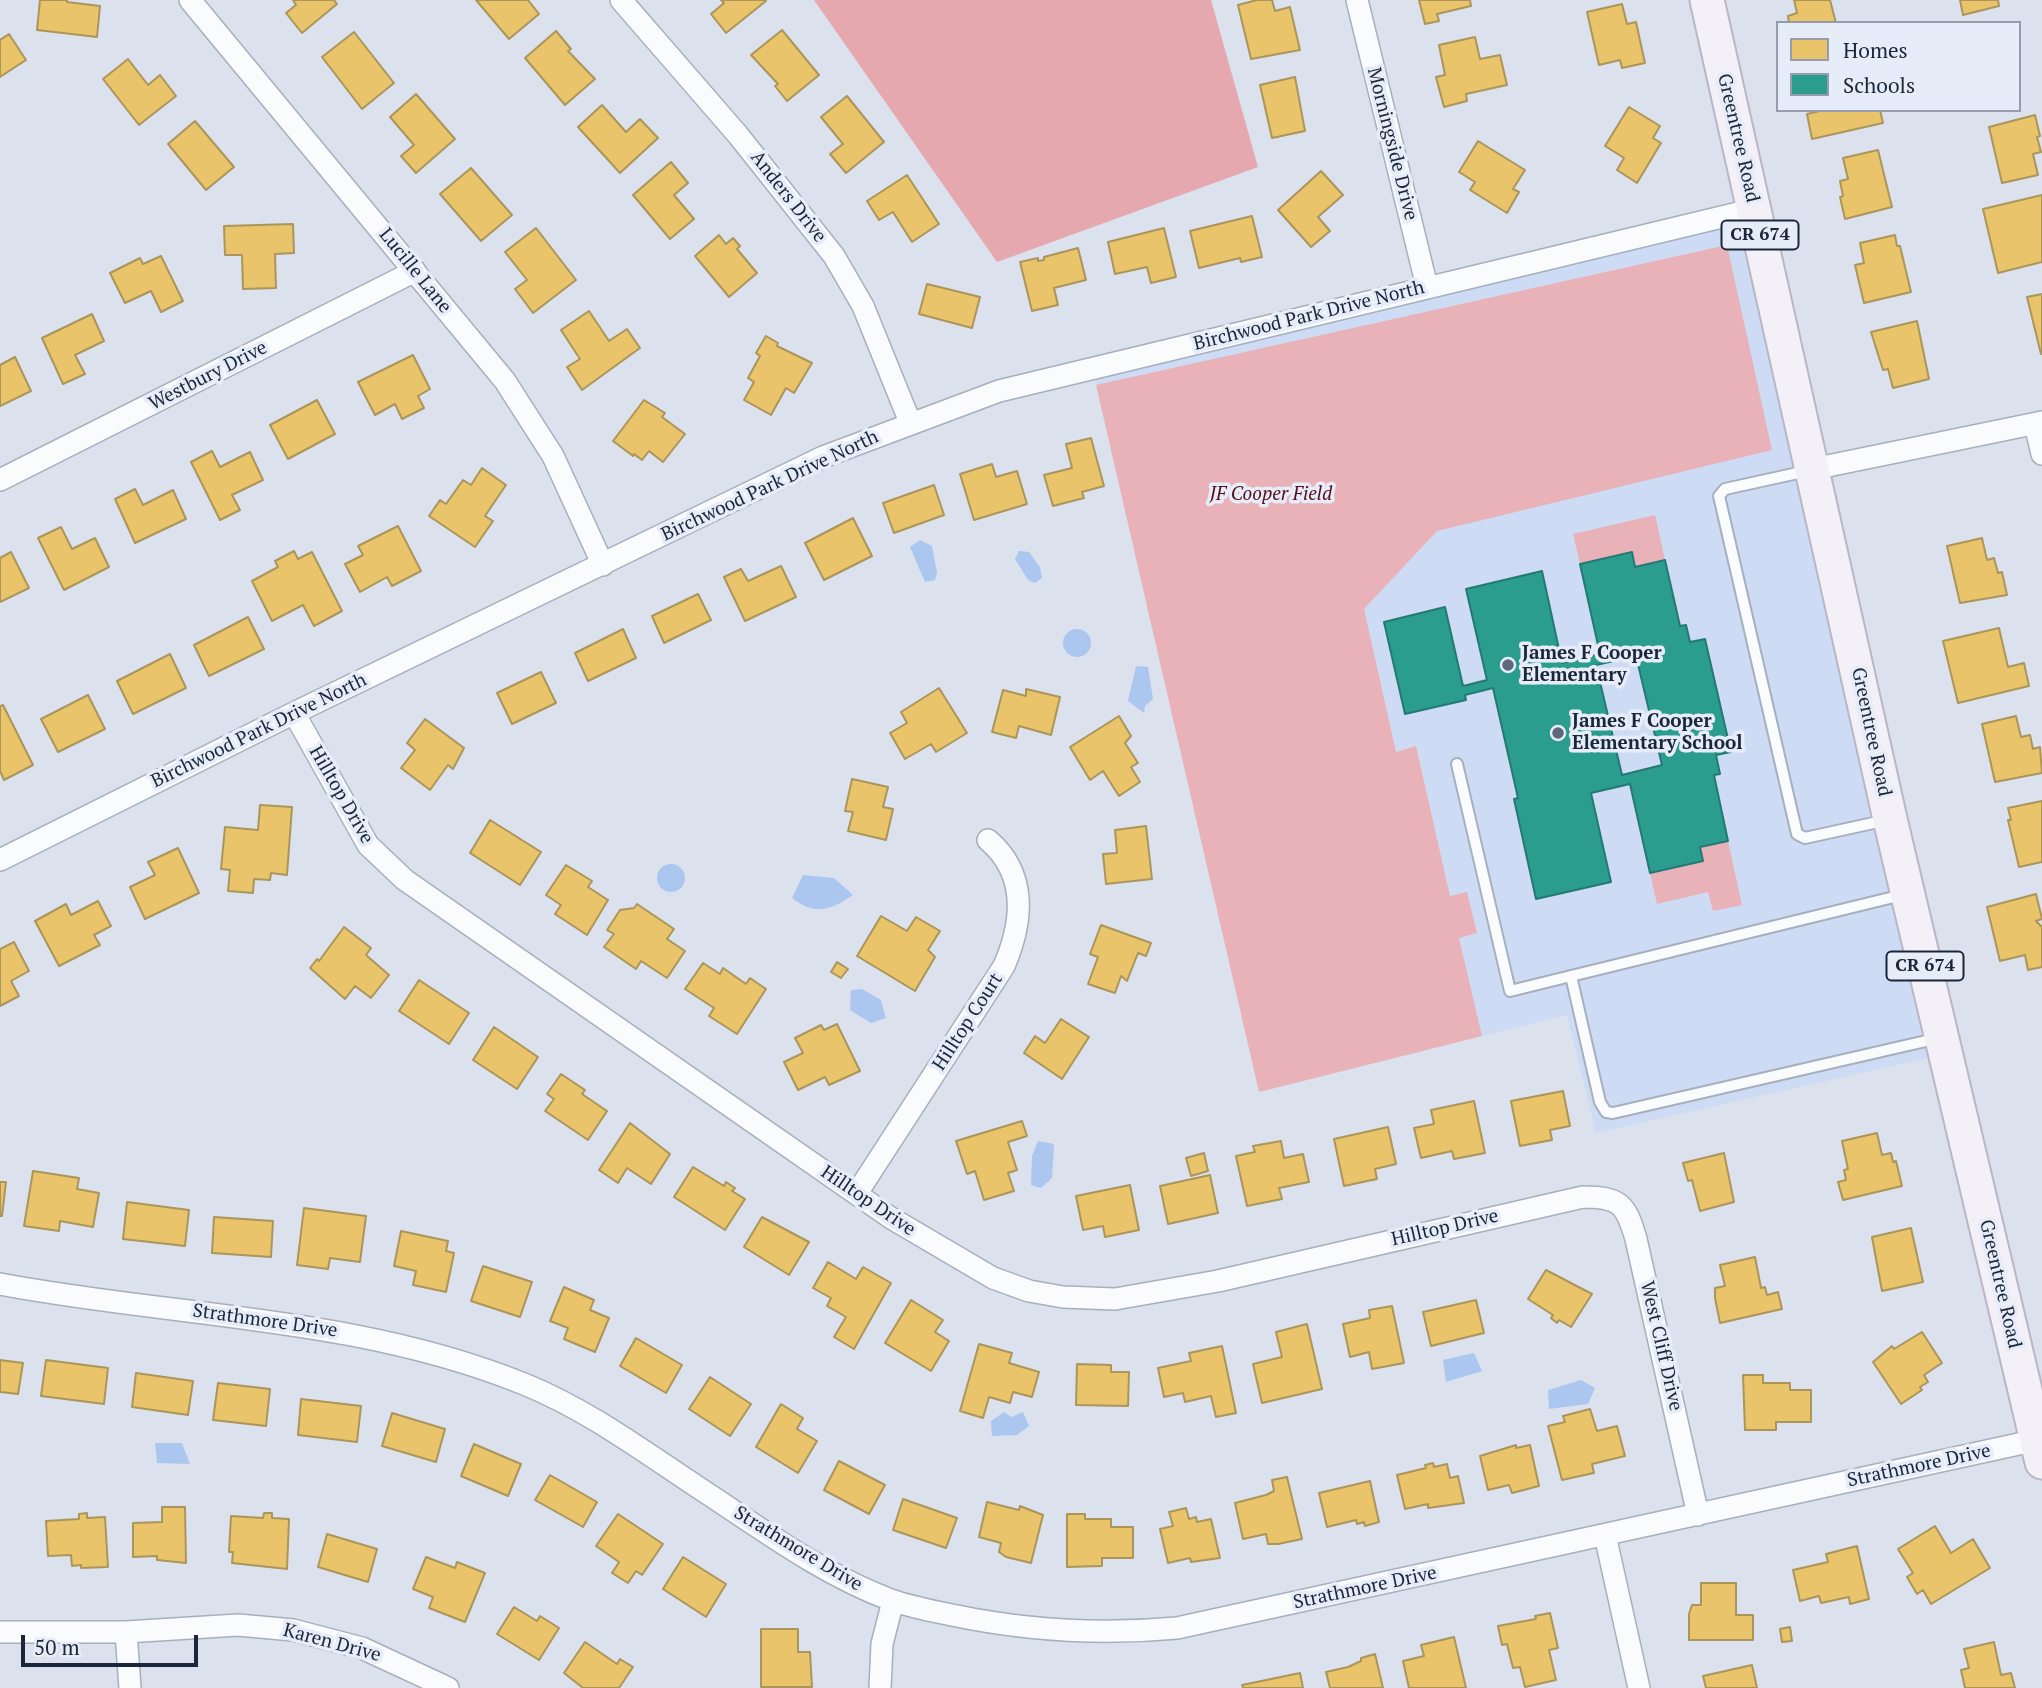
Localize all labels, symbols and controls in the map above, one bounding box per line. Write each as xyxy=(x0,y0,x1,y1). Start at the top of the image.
legend xyxy=(1776,21,2021,112)
text: Homes xyxy=(1843,36,1908,64)
street label: Morningside Drive xyxy=(1362,65,1422,223)
text: Schools xyxy=(1843,71,1915,99)
street label: Greentree Road xyxy=(1712,72,1764,204)
street label: Anders Drive xyxy=(745,147,831,247)
road number: CR 674 xyxy=(1722,220,1798,249)
street label: Lucille Lane xyxy=(374,224,456,318)
street label: Birchwood Park Drive North xyxy=(1191,276,1427,356)
street label: Westbury Drive xyxy=(145,336,271,416)
street label: Birchwood Park Drive North xyxy=(658,426,882,546)
park label: JF Cooper Field xyxy=(1210,484,1332,506)
place label: James F Cooper Elementary xyxy=(1522,643,1662,687)
marker: James F Cooper Elementary xyxy=(1500,657,1516,673)
street label: Greentree Road xyxy=(1846,665,1896,799)
street label: Birchwood Park Drive North xyxy=(148,669,370,793)
place label: James F Cooper Elementary School xyxy=(1572,711,1743,755)
marker: James F Cooper Elementary School xyxy=(1550,725,1566,741)
street label: Hilltop Drive xyxy=(304,742,378,848)
road number: CR 674 xyxy=(1886,951,1964,981)
street label: Hilltop Court xyxy=(928,969,1008,1075)
street label: Hilltop Drive xyxy=(816,1161,920,1241)
street label: Hilltop Drive xyxy=(1389,1205,1501,1251)
street label: Greentree Road xyxy=(1974,1218,2026,1350)
street label: West Cliff Drive xyxy=(1635,1279,1687,1413)
street label: Strathmore Drive xyxy=(191,1300,339,1342)
street label: Strathmore Drive xyxy=(1845,1440,1993,1492)
street label: Strathmore Drive xyxy=(730,1502,866,1596)
street label: Strathmore Drive xyxy=(1291,1562,1439,1614)
street label: Karen Drive xyxy=(281,1619,383,1667)
scale bar xyxy=(24,1622,201,1666)
text: 50 m xyxy=(34,1633,80,1661)

